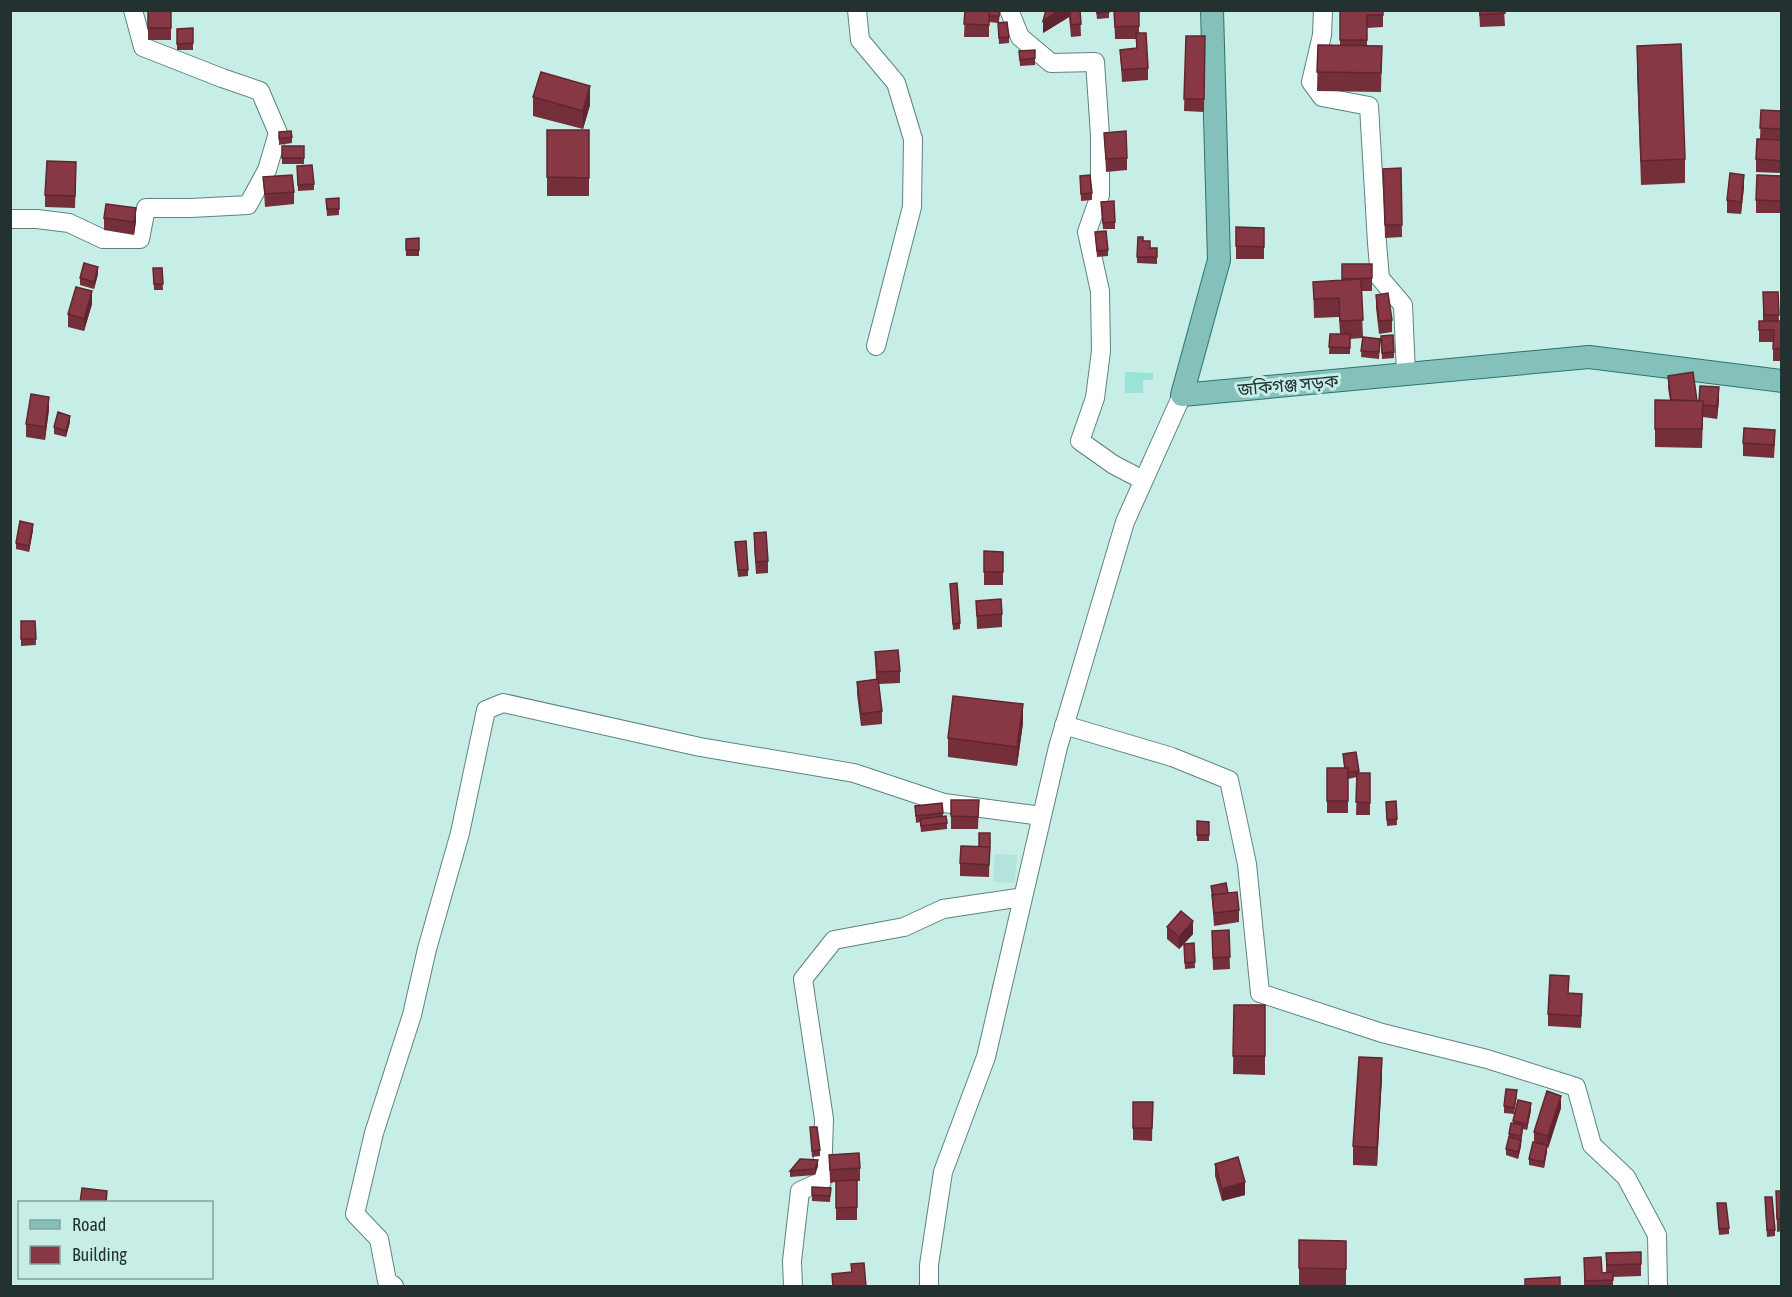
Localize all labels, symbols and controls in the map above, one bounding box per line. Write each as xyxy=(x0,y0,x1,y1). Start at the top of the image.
street label: জকিগঞ্জ সড়ক xyxy=(1236,370,1340,400)
legend xyxy=(18,1201,213,1279)
text: Road xyxy=(72,1214,106,1235)
text: Building xyxy=(72,1244,127,1265)

